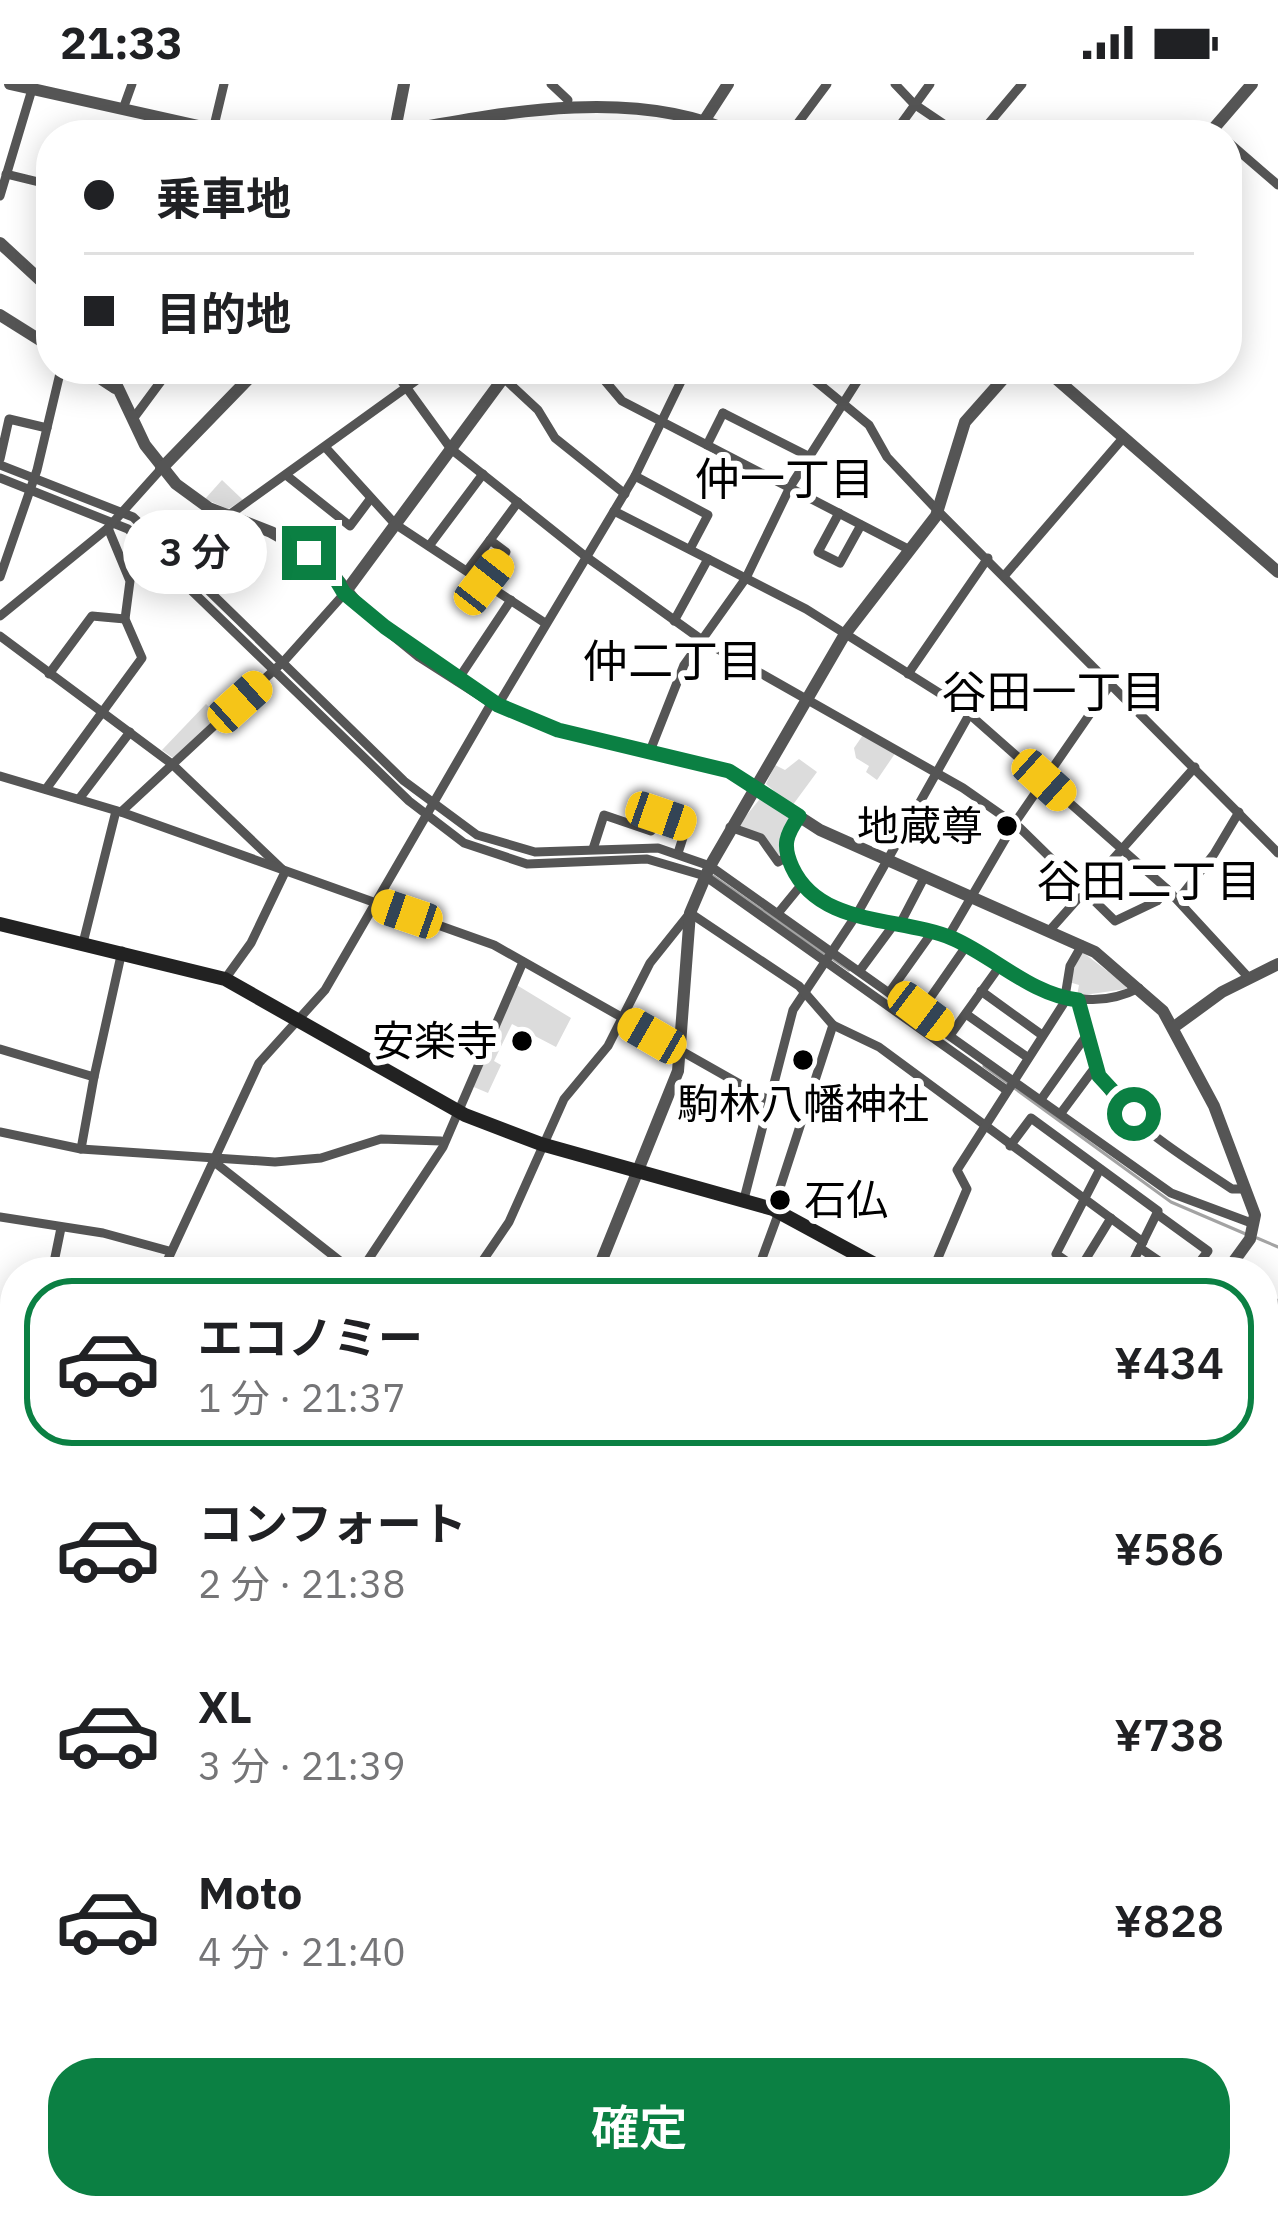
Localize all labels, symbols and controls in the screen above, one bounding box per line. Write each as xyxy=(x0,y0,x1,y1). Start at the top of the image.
text: 21:33 xyxy=(60,13,183,71)
text: 乗車地 xyxy=(156,169,291,227)
text: 目的地 xyxy=(156,284,291,342)
district label: 仲一丁目 xyxy=(695,449,875,507)
callout: 3 分 xyxy=(123,511,267,595)
text: 3 分 xyxy=(159,526,231,577)
route end xyxy=(282,526,336,580)
car xyxy=(448,543,520,621)
district label: 仲二丁目 xyxy=(583,631,763,689)
district label: 谷田一丁目 xyxy=(941,662,1167,720)
car xyxy=(201,665,279,739)
car xyxy=(1005,743,1083,817)
car xyxy=(621,787,701,845)
place label: 地蔵尊 xyxy=(857,798,983,853)
marker: 地蔵尊 xyxy=(994,813,1020,839)
district label: 谷田二丁目 xyxy=(1036,851,1262,909)
car xyxy=(367,885,447,943)
car xyxy=(881,975,961,1047)
car xyxy=(612,1002,692,1070)
place label: 安楽寺 xyxy=(372,1013,498,1068)
marker: 安楽寺 xyxy=(509,1028,535,1054)
marker: 駒林八幡神社 xyxy=(790,1047,816,1073)
place label: 駒林八幡神社 xyxy=(677,1076,929,1131)
route start xyxy=(1107,1087,1161,1141)
place label: 石仏 xyxy=(804,1172,888,1227)
marker: 石仏 xyxy=(767,1187,793,1213)
icon: car xyxy=(54,1308,162,1416)
text: エコノミー xyxy=(198,1308,423,1366)
text: ¥434 xyxy=(1114,1333,1224,1391)
text: 1 分 · 21:37 xyxy=(198,1372,406,1423)
icon: car xyxy=(54,1494,162,1602)
text: コンフォート xyxy=(198,1494,467,1552)
text: ¥586 xyxy=(1114,1519,1224,1577)
text: 2 分 · 21:38 xyxy=(198,1558,406,1609)
text: XL xyxy=(198,1677,252,1735)
icon: car xyxy=(54,1680,162,1788)
text: ¥738 xyxy=(1114,1705,1224,1763)
text: 3 分 · 21:39 xyxy=(198,1740,406,1791)
text: Moto xyxy=(198,1863,302,1921)
icon: car xyxy=(54,1866,162,1974)
text: ¥828 xyxy=(1114,1891,1224,1949)
text: 4 分 · 21:40 xyxy=(198,1926,406,1977)
button: 確定 xyxy=(48,2058,1230,2196)

